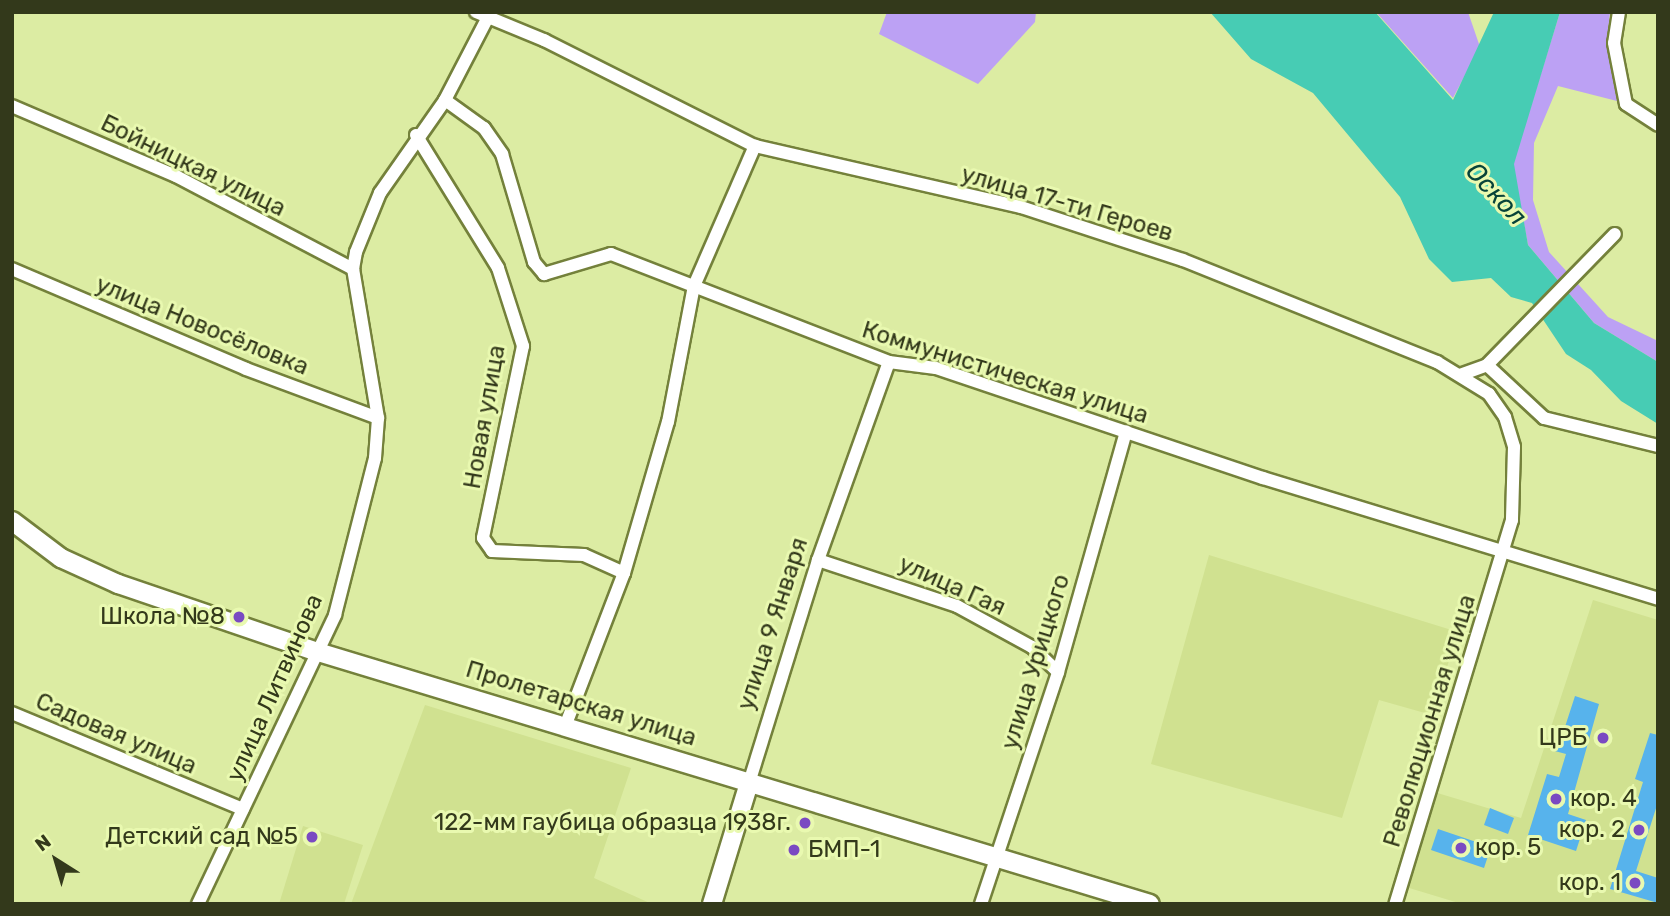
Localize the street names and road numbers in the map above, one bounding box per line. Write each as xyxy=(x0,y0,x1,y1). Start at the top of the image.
street label: Бойницкая улица xyxy=(96,109,290,223)
street label: улица 17-ти Героев xyxy=(958,160,1176,248)
street label: улица Новосёловка xyxy=(91,270,313,382)
street label: Коммунистическая улица xyxy=(858,316,1152,430)
street label: Новая улица xyxy=(458,343,512,491)
street label: улица 9 Января xyxy=(732,534,814,714)
street label: улица Гая xyxy=(894,550,1010,622)
street label: улица Урицкого xyxy=(996,571,1076,753)
street label: улица Литвинова xyxy=(221,590,329,786)
street label: Революционная улица xyxy=(1378,591,1482,851)
street label: Пролетарская улица xyxy=(462,655,700,753)
street label: Садовая улица xyxy=(31,687,201,781)

